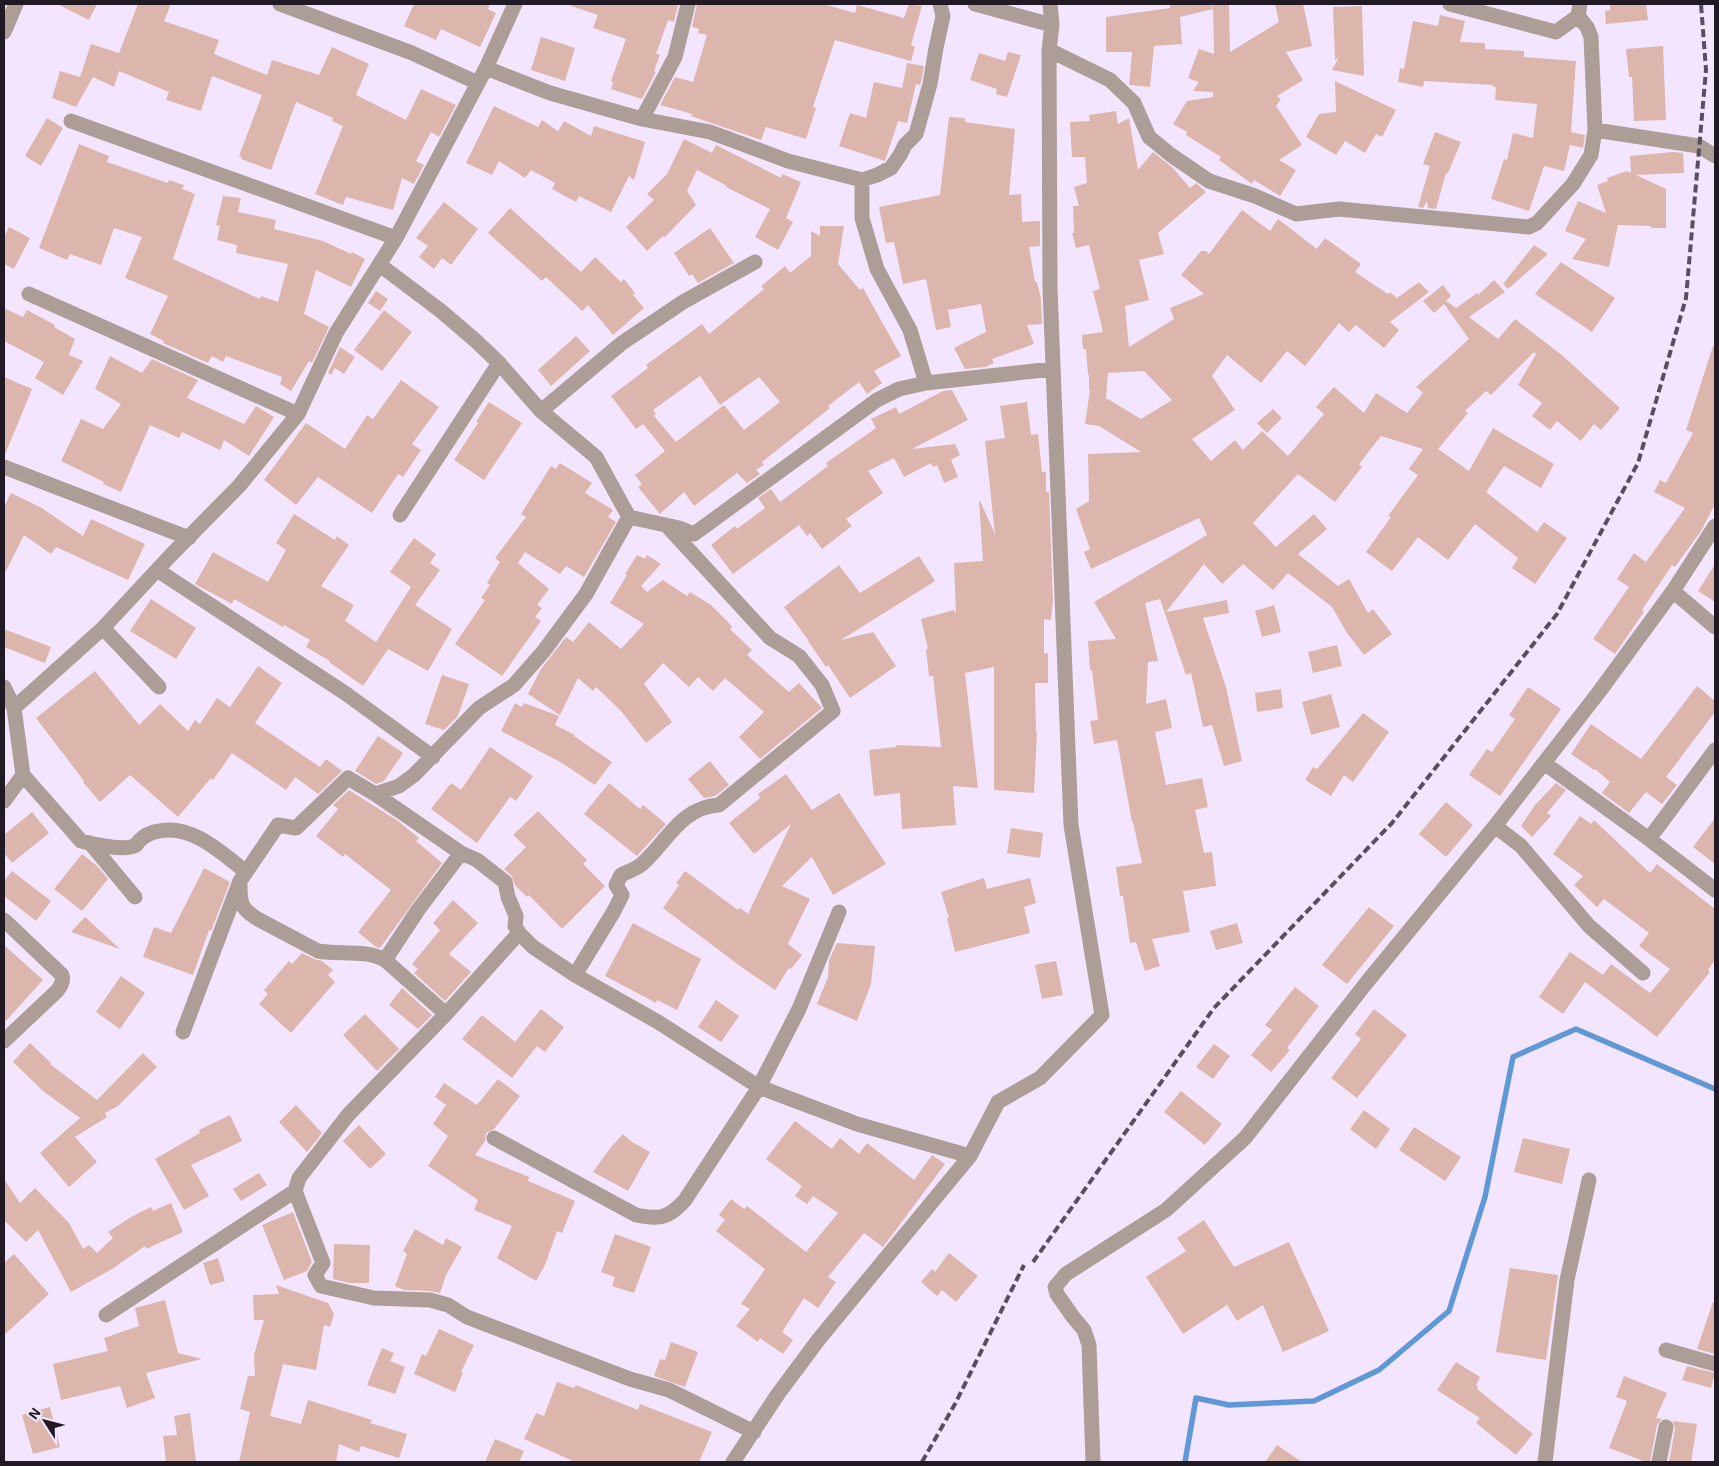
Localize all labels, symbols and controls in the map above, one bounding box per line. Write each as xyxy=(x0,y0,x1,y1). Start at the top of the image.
north arrow xyxy=(20,1396,70,1446)
text: N xyxy=(24,1404,44,1422)

